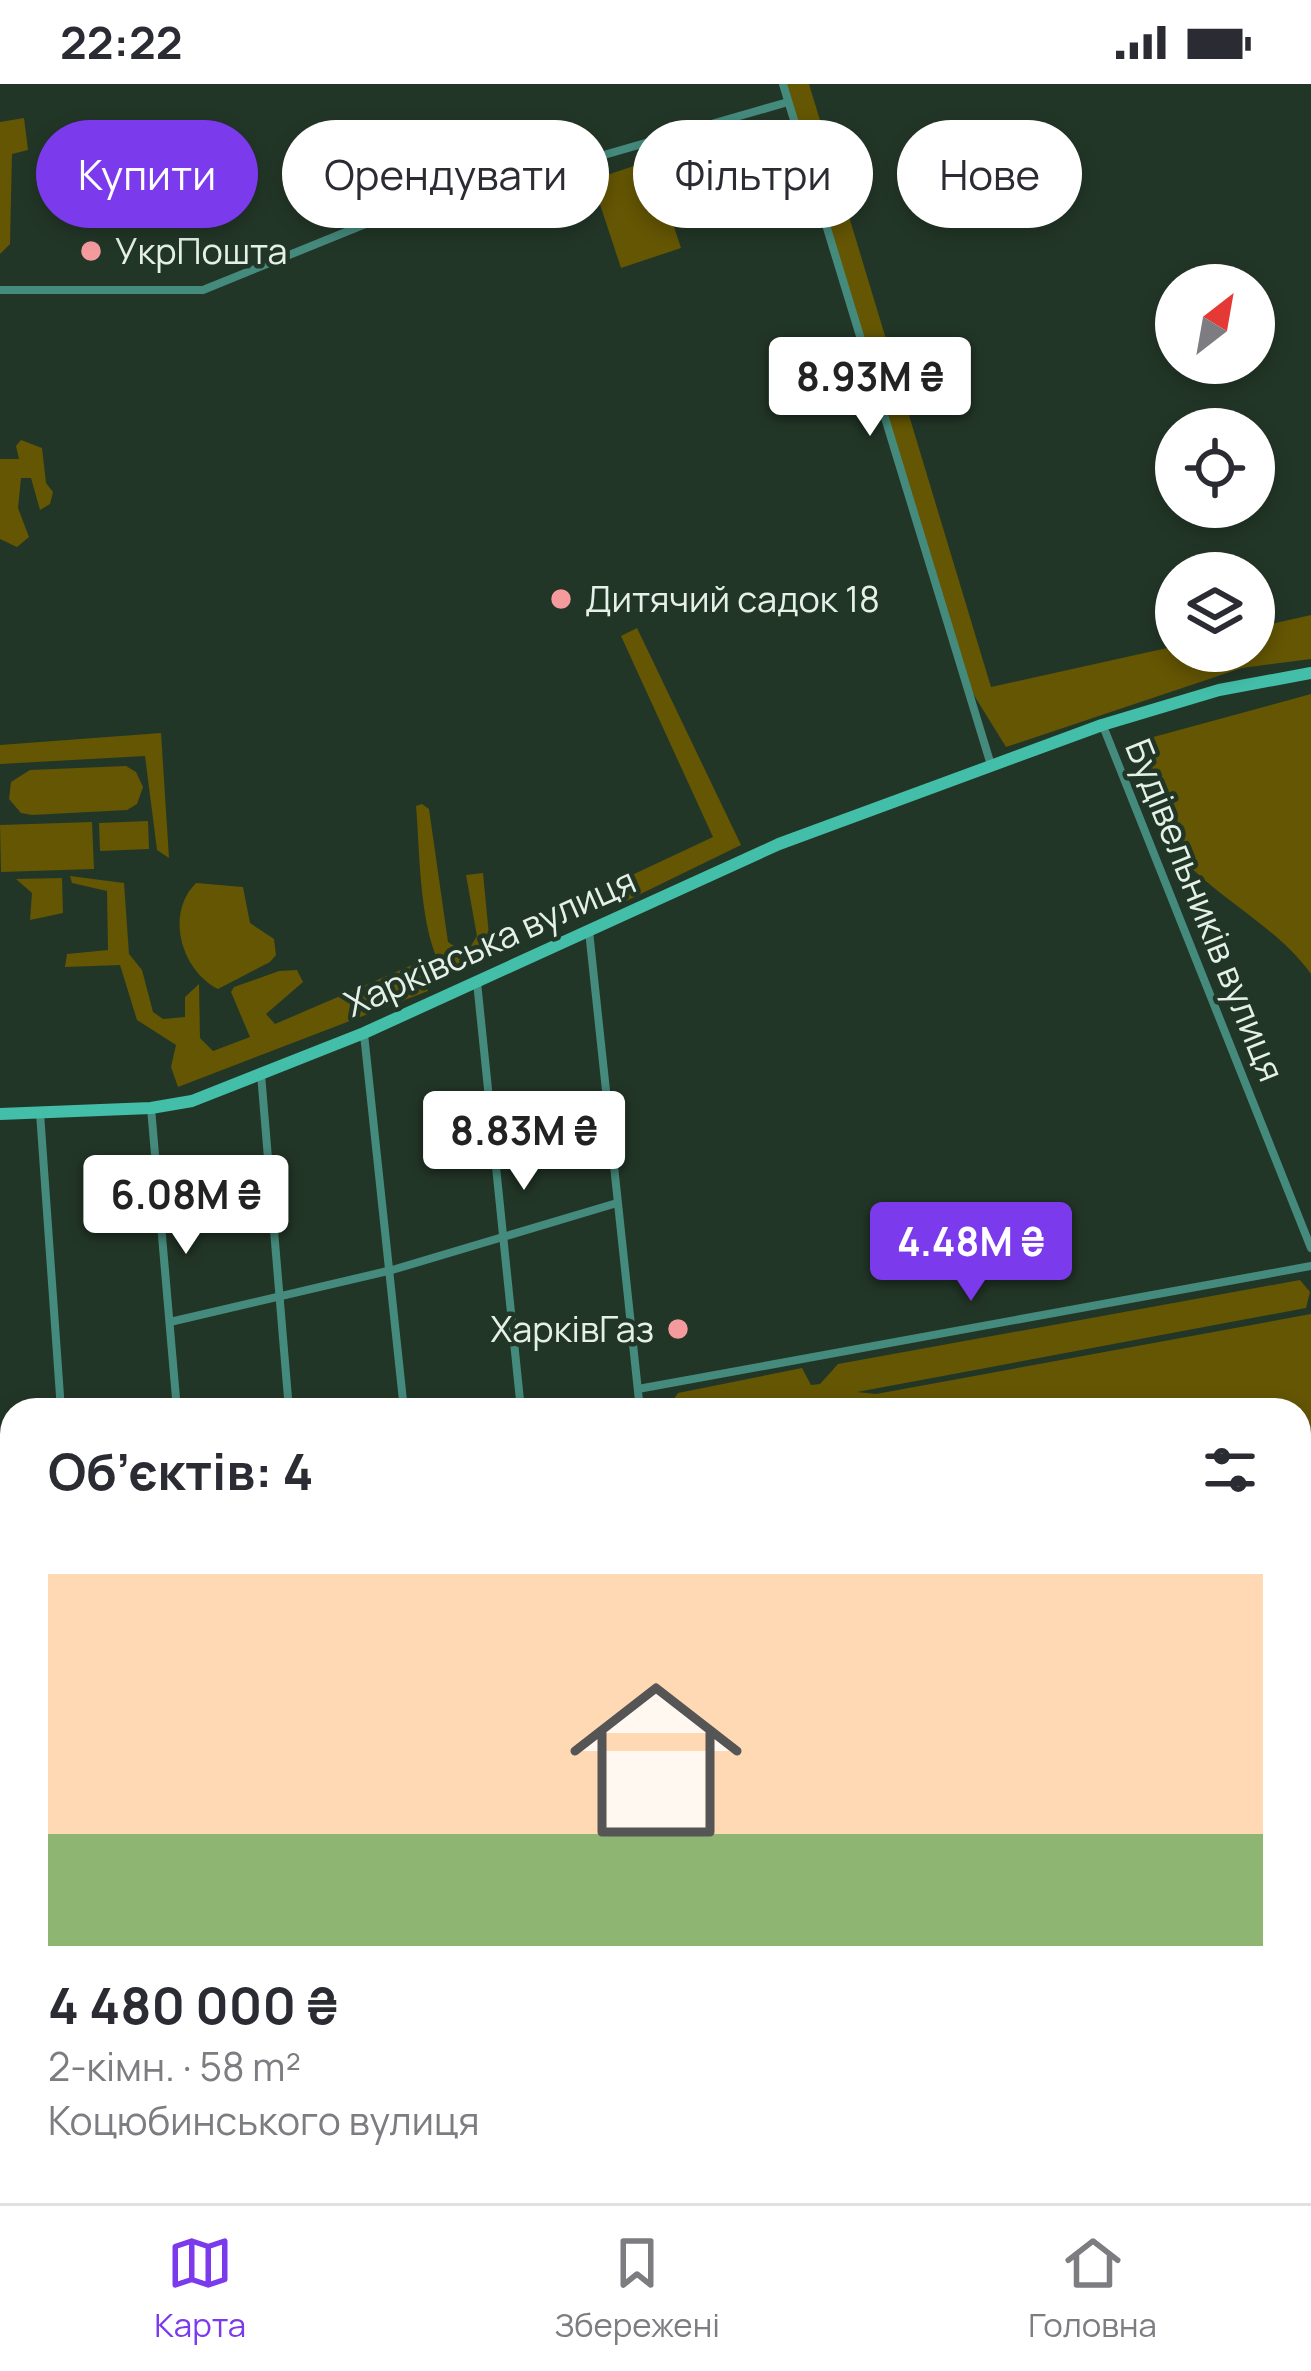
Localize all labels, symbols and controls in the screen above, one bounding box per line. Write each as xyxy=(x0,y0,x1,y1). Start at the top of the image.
text: 22:22 xyxy=(60,11,183,73)
chip: Купити xyxy=(36,120,258,228)
chip: Орендувати xyxy=(282,120,609,228)
chip: Фільтри xyxy=(633,120,873,228)
chip: Нове xyxy=(897,120,1082,228)
place label: УкрПошта xyxy=(115,226,288,275)
marker: УкрПошта xyxy=(78,238,104,264)
north arrow xyxy=(1155,264,1275,384)
map controls xyxy=(1155,264,1275,672)
pin: 8.93M ₴ xyxy=(759,337,981,439)
text: 8.93M ₴ xyxy=(796,349,944,403)
button: locate xyxy=(1155,408,1275,528)
button: layers xyxy=(1155,552,1275,672)
place label: Дитячий садок 18 xyxy=(585,574,880,623)
marker: Дитячий садок 18 xyxy=(548,586,574,612)
street label: Будівельників вулиця xyxy=(1114,731,1297,1088)
street label: Харківська вулиця xyxy=(337,855,643,1028)
pin: 8.83M ₴ xyxy=(413,1091,635,1193)
text: 8.83M ₴ xyxy=(450,1103,598,1157)
pin: 6.08M ₴ xyxy=(75,1155,297,1257)
text: 6.08M ₴ xyxy=(110,1167,262,1221)
pin: 4.48M ₴ xyxy=(860,1202,1082,1304)
text: 4.48M ₴ xyxy=(897,1214,1045,1268)
place label: ХарківГаз xyxy=(491,1304,654,1353)
marker: ХарківГаз xyxy=(665,1316,691,1342)
text: Об’єктів: 4 xyxy=(48,1436,314,1505)
icon: filters xyxy=(1197,1437,1263,1503)
icon: home xyxy=(548,1652,764,1868)
text: 4 480 000 ₴ xyxy=(48,1970,338,2039)
text: 2-кімн. · 58 m² xyxy=(48,2039,301,2093)
text: Коцюбинського вулиця xyxy=(48,2093,480,2147)
tab: Карта xyxy=(154,2230,246,2347)
tab: Збережені xyxy=(555,2230,720,2347)
tab: Головна xyxy=(1028,2230,1157,2347)

